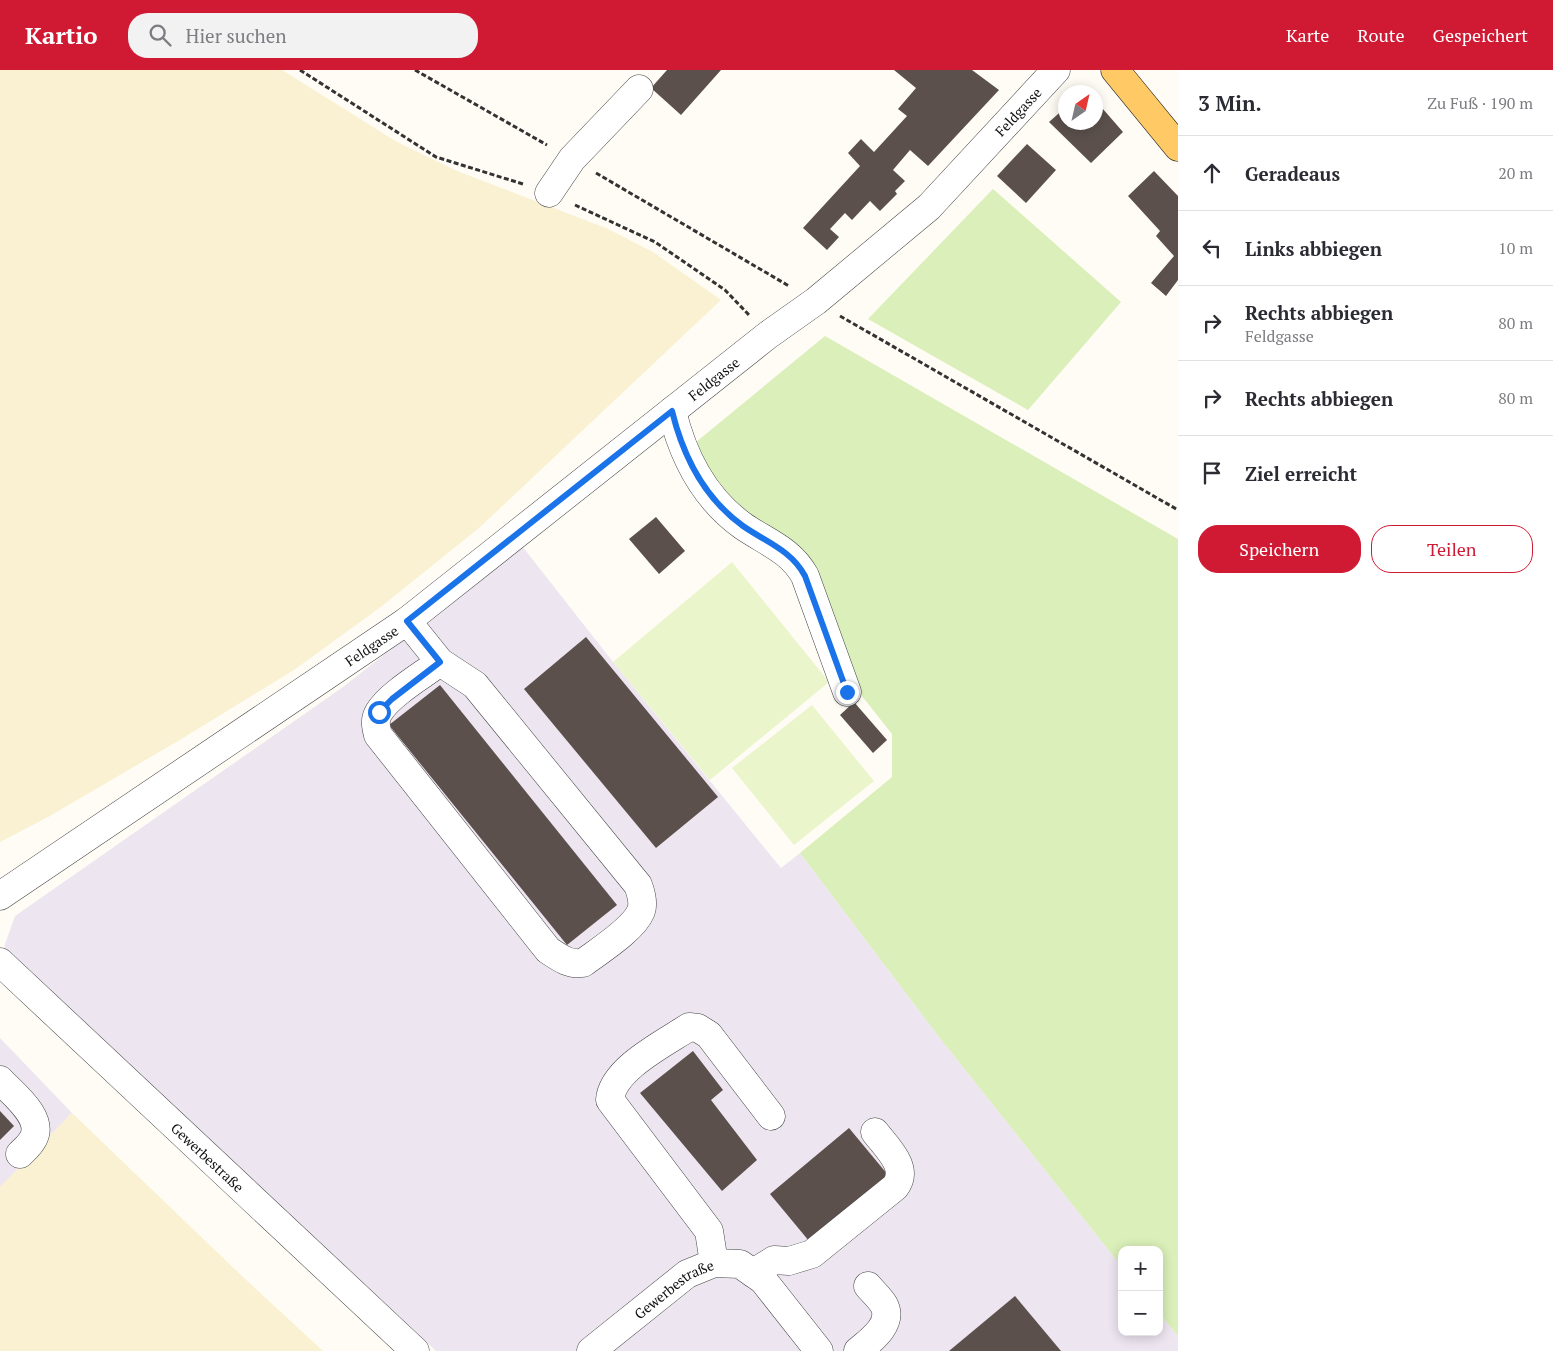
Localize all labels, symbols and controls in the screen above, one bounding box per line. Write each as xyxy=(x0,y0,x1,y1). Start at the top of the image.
search box xyxy=(128,13,478,58)
text: Kartio xyxy=(25,19,98,51)
icon: search xyxy=(146,21,174,49)
text: Hier suchen xyxy=(186,23,287,48)
text: Karte xyxy=(1286,23,1329,47)
text: Route xyxy=(1357,23,1405,47)
text: Gespeichert xyxy=(1433,23,1528,47)
street label: Feldgasse xyxy=(990,83,1045,140)
north arrow xyxy=(1058,85,1103,130)
text: 3 Min. xyxy=(1198,89,1262,117)
text: Zu Fuß · 190 m xyxy=(1427,92,1533,114)
icon: ahead xyxy=(1198,159,1226,187)
text: Geradeaus xyxy=(1245,161,1340,186)
text: 20 m xyxy=(1498,162,1533,184)
icon: left xyxy=(1198,234,1226,262)
text: Links abbiegen xyxy=(1245,236,1382,261)
text: 10 m xyxy=(1498,237,1533,259)
text: Rechts abbiegen xyxy=(1245,300,1393,325)
icon: right xyxy=(1198,309,1226,337)
text: 80 m xyxy=(1498,312,1533,334)
text: Feldgasse xyxy=(1245,325,1314,347)
street label: Feldgasse xyxy=(684,352,743,404)
icon: right xyxy=(1198,384,1226,412)
text: Rechts abbiegen xyxy=(1245,386,1393,411)
text: 80 m xyxy=(1498,387,1533,409)
icon: arrive xyxy=(1198,459,1226,487)
text: Ziel erreicht xyxy=(1245,461,1357,486)
button: Speichern xyxy=(1198,525,1361,573)
button: Teilen xyxy=(1371,525,1533,573)
street label: Feldgasse xyxy=(341,620,402,670)
route end xyxy=(836,681,859,704)
route start xyxy=(368,701,391,724)
street label: Gewerbestraße xyxy=(167,1118,249,1196)
map controls xyxy=(1118,1246,1163,1336)
button: + xyxy=(1118,1246,1163,1291)
street label: Gewerbestraße xyxy=(630,1255,716,1323)
button: − xyxy=(1118,1291,1163,1336)

